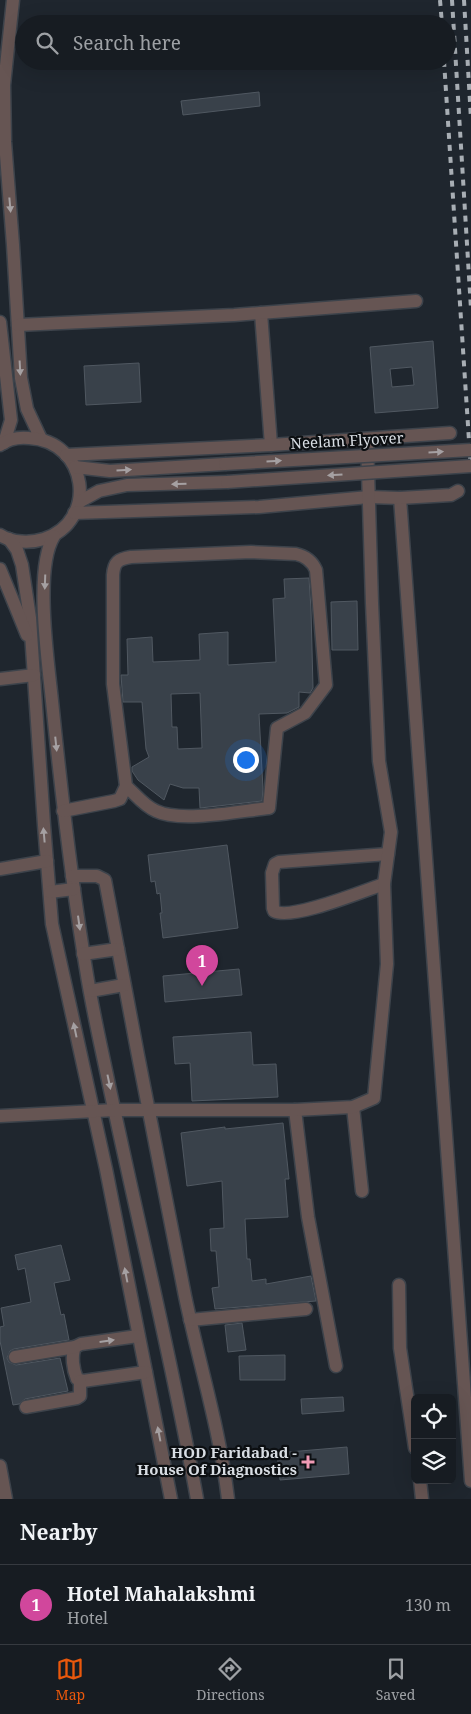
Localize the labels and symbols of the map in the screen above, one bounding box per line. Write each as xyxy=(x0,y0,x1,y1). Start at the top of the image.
one-way arrow xyxy=(6,198,14,214)
one-way arrow xyxy=(17,360,25,376)
street label: Neelam Flyover xyxy=(290,427,404,453)
one-way arrow xyxy=(428,447,444,455)
one-way arrow xyxy=(266,457,282,465)
one-way arrow xyxy=(116,466,132,474)
one-way arrow xyxy=(327,472,343,480)
one-way arrow xyxy=(170,480,186,488)
one-way arrow xyxy=(40,575,48,591)
one-way arrow xyxy=(52,737,60,753)
your location xyxy=(233,747,259,773)
one-way arrow xyxy=(40,827,48,843)
one-way arrow xyxy=(75,915,83,931)
pin: 1 xyxy=(186,945,218,986)
one-way arrow xyxy=(71,1022,79,1038)
one-way arrow xyxy=(105,1075,113,1090)
one-way arrow xyxy=(122,1267,130,1282)
one-way arrow xyxy=(99,1336,115,1344)
one-way arrow xyxy=(154,1426,162,1442)
place label: HOD Faridabad - House Of Diagnostics xyxy=(137,1442,297,1479)
marker: HOD Faridabad - House Of Diagnostics xyxy=(301,1455,315,1469)

